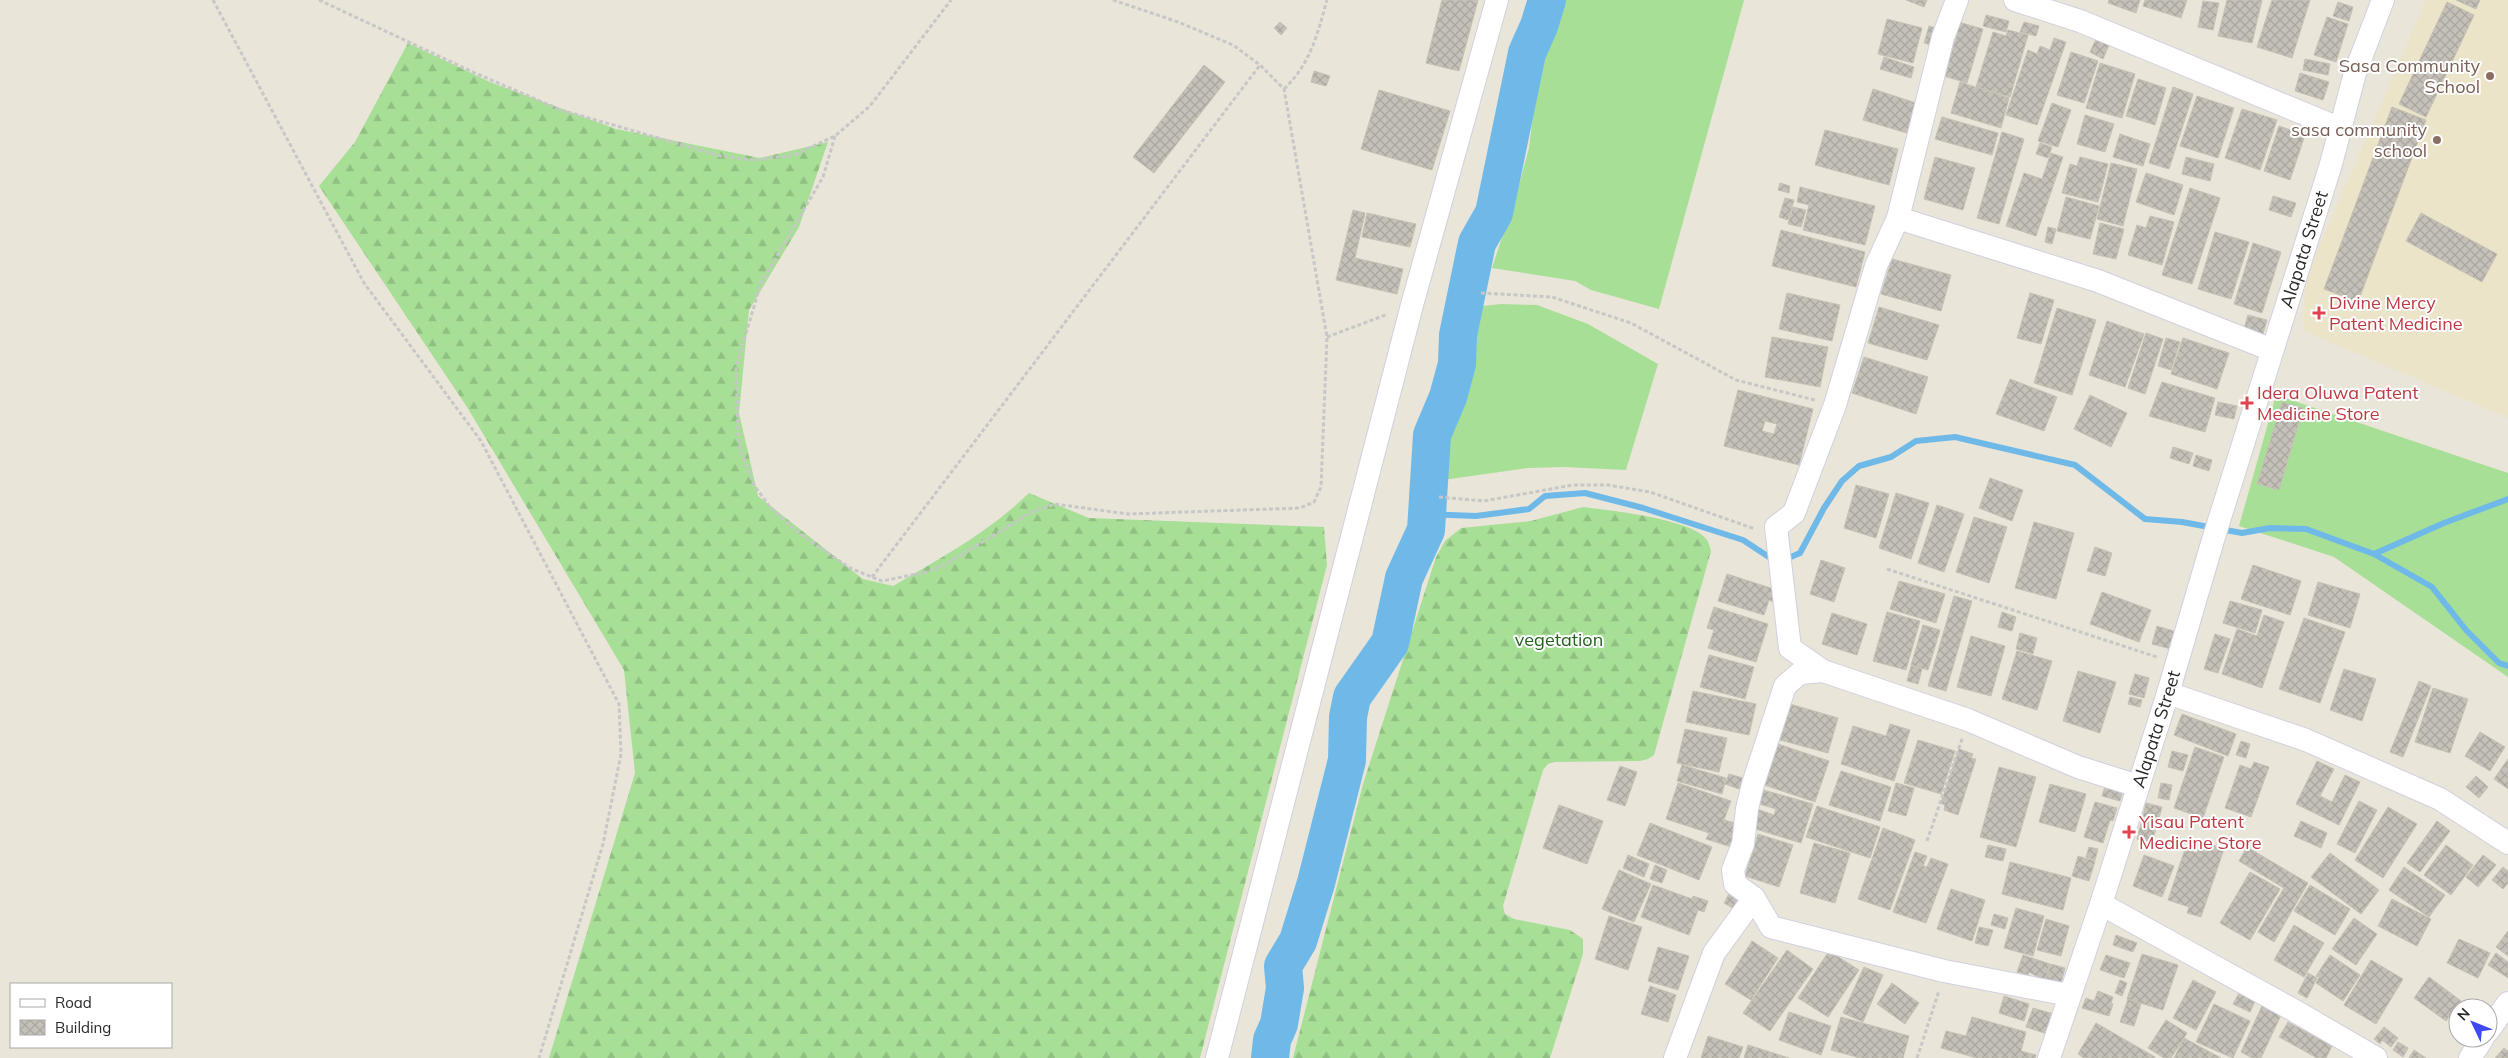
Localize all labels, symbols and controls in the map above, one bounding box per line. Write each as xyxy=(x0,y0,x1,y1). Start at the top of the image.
place label: Sasa Community School xyxy=(2339,54,2480,98)
marker: Sasa Community School xyxy=(2484,70,2496,82)
place label: sasa community school xyxy=(2291,118,2427,162)
marker: sasa community school xyxy=(2431,134,2443,146)
street label: Alapata Street xyxy=(2275,188,2333,311)
place label: Divine Mercy Patent Medicine xyxy=(2329,291,2463,335)
marker: Divine Mercy Patent Medicine xyxy=(2313,307,2325,319)
place label: Idera Oluwa Patent Medicine Store xyxy=(2257,381,2419,425)
marker: Idera Oluwa Patent Medicine Store xyxy=(2241,397,2253,409)
park label: vegetation xyxy=(1515,628,1603,651)
street label: Alapata Street xyxy=(2127,668,2185,790)
place label: Yisau Patent Medicine Store xyxy=(2138,810,2261,854)
marker: Yisau Patent Medicine Store xyxy=(2123,826,2135,838)
legend xyxy=(10,983,172,1048)
text: Road xyxy=(55,993,92,1012)
north arrow xyxy=(2448,998,2498,1048)
text: N xyxy=(2453,1004,2474,1024)
text: Building xyxy=(55,1018,111,1037)

